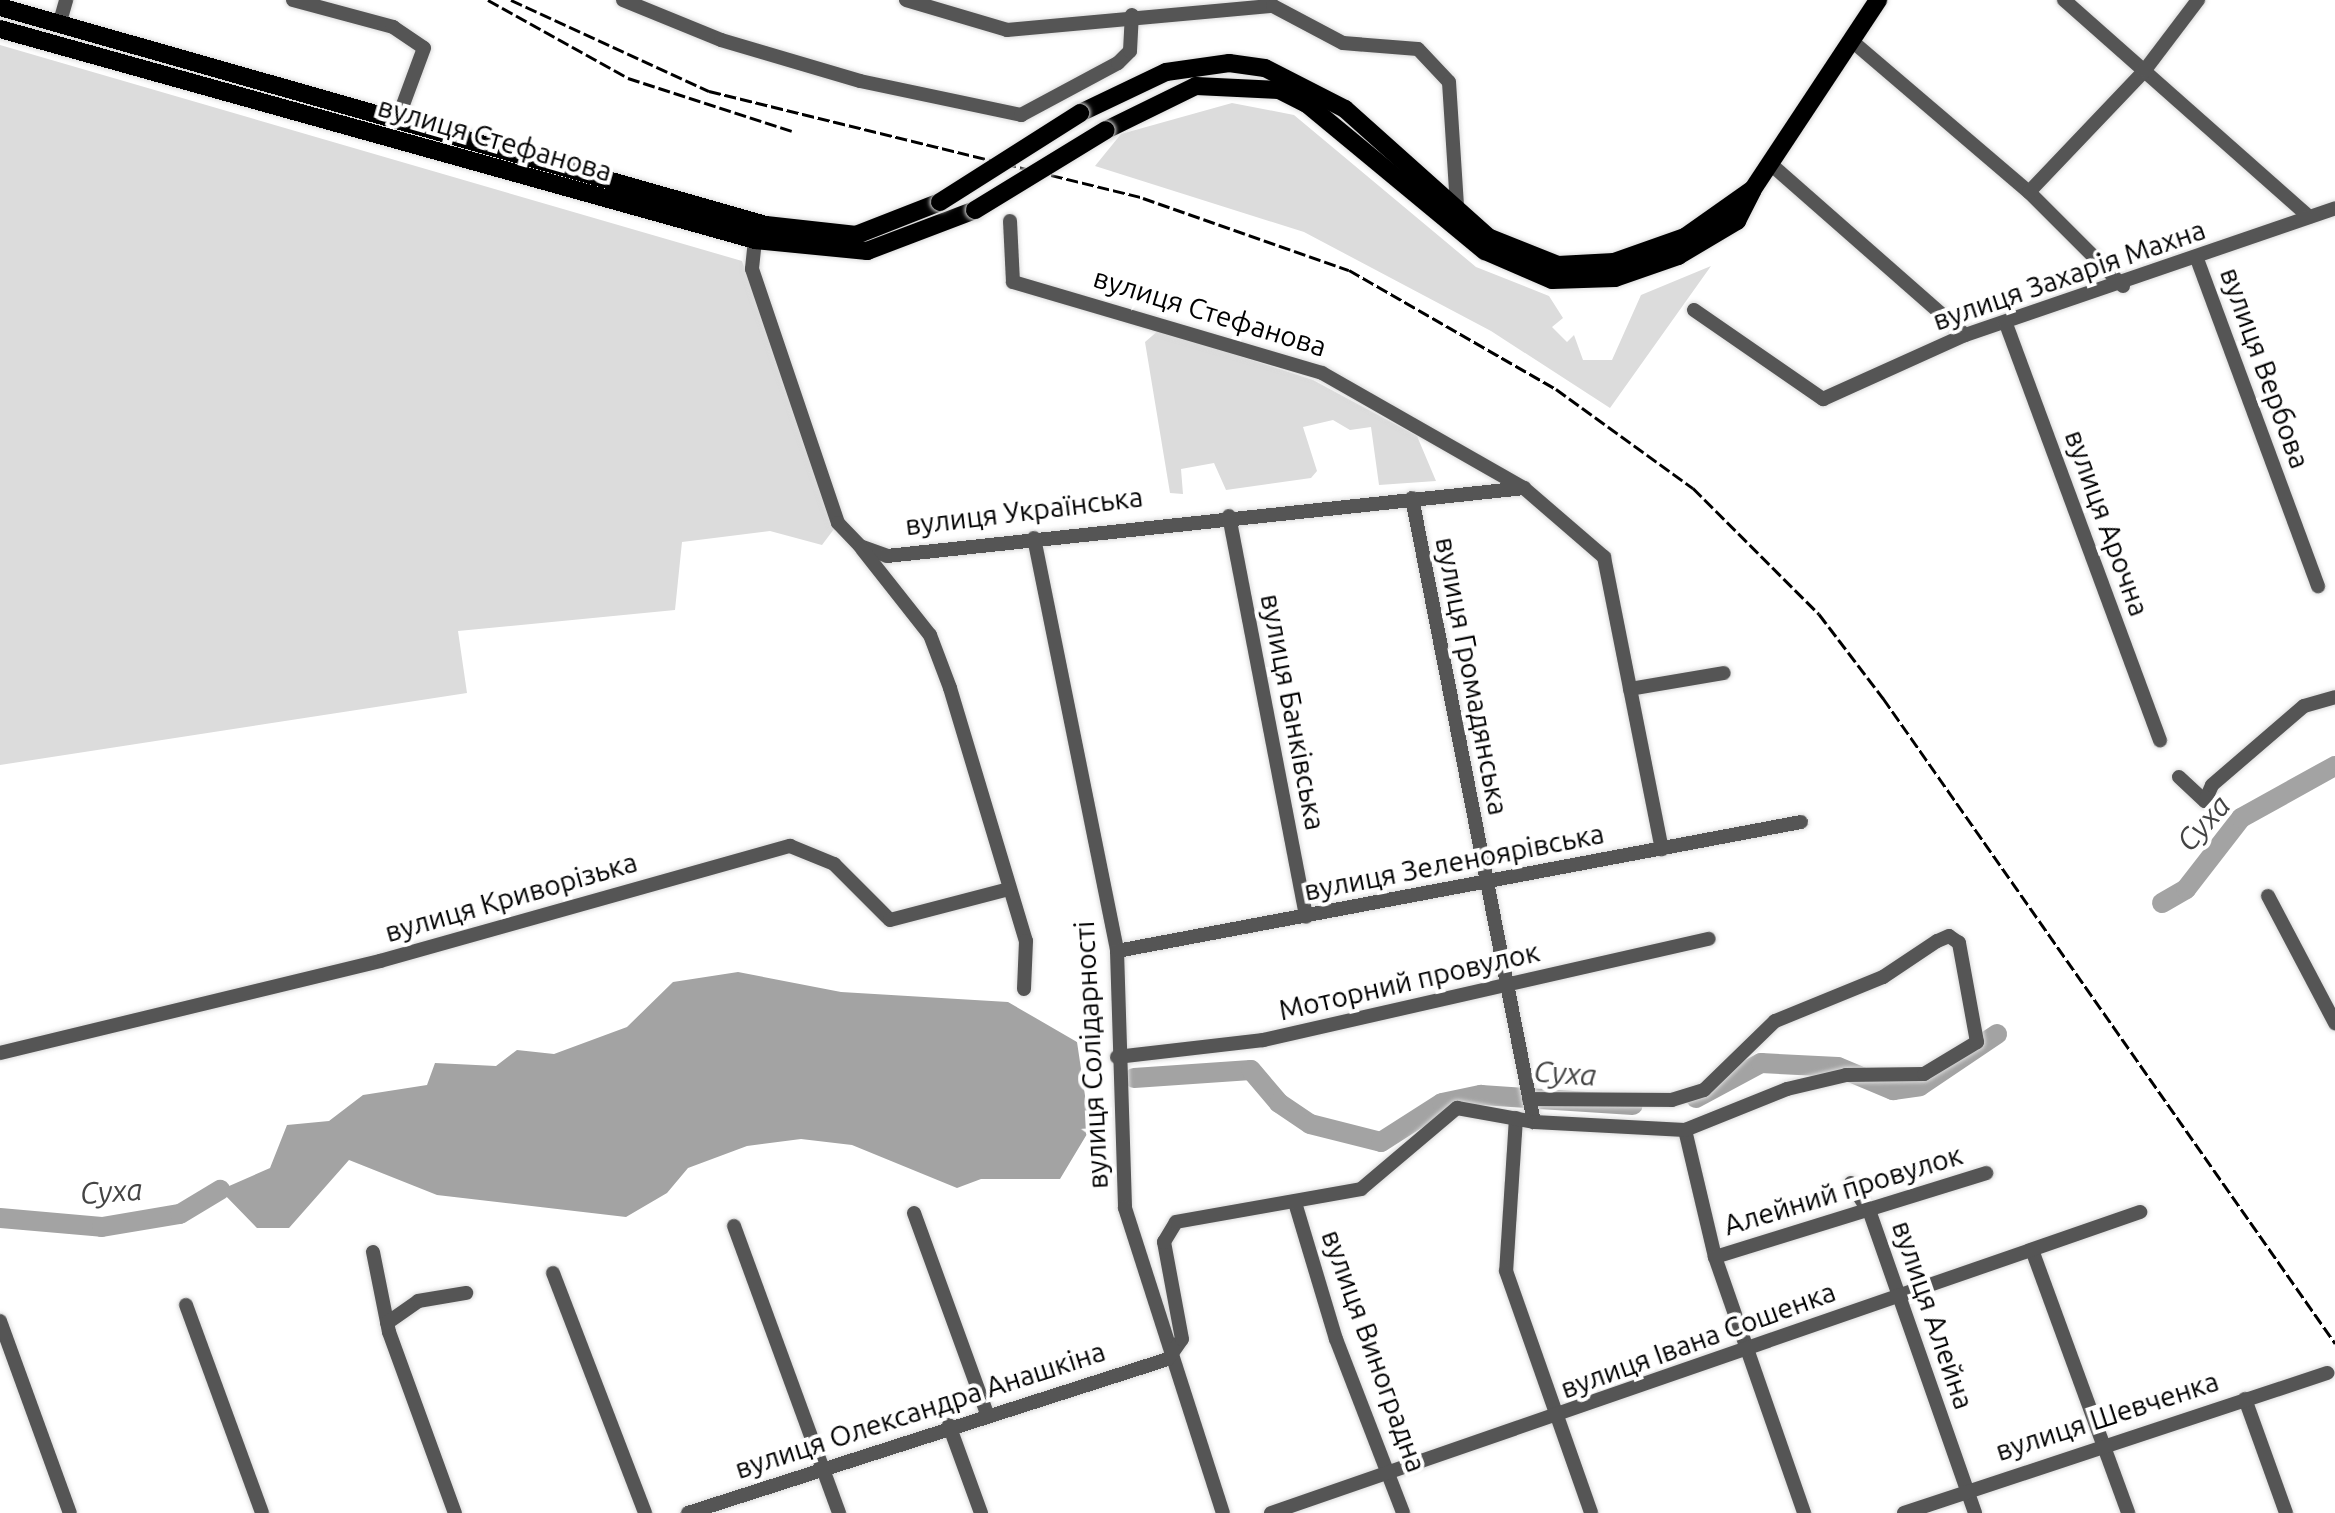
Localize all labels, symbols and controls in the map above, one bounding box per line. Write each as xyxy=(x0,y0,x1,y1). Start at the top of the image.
street label: вулиця Стефанова xyxy=(374,90,616,188)
street label: вулиця Захарія Махна xyxy=(1928,213,2210,337)
street label: вулиця Стефанова xyxy=(1089,261,1331,363)
street label: вулиця Вербова xyxy=(2213,263,2317,473)
street label: вулиця Арочна xyxy=(2058,425,2156,621)
street label: вулиця Українська xyxy=(903,480,1145,542)
street label: вулиця Громадянська xyxy=(1429,534,1515,818)
street label: вулиця Банківська xyxy=(1254,591,1332,833)
water label: Суха xyxy=(2169,788,2237,858)
street label: вулиця Зеленоярівська xyxy=(1301,816,1607,908)
street label: вулиця Криворізька xyxy=(381,845,641,949)
street label: вулиця Солідарності xyxy=(1067,920,1115,1190)
street label: Моторний провулок xyxy=(1275,935,1543,1027)
water label: Суха xyxy=(1532,1053,1598,1093)
street label: Алейний провулок xyxy=(1720,1138,1966,1242)
water label: Суха xyxy=(78,1171,144,1211)
street label: вулиця Алейна xyxy=(1885,1216,1981,1414)
street label: вулиця Виноградна xyxy=(1315,1225,1433,1477)
street label: вулиця Івана Сошенка xyxy=(1556,1275,1840,1405)
street label: вулиця Олександра Анашкіна xyxy=(731,1334,1109,1486)
street label: вулиця Шевченка xyxy=(1991,1364,2223,1468)

